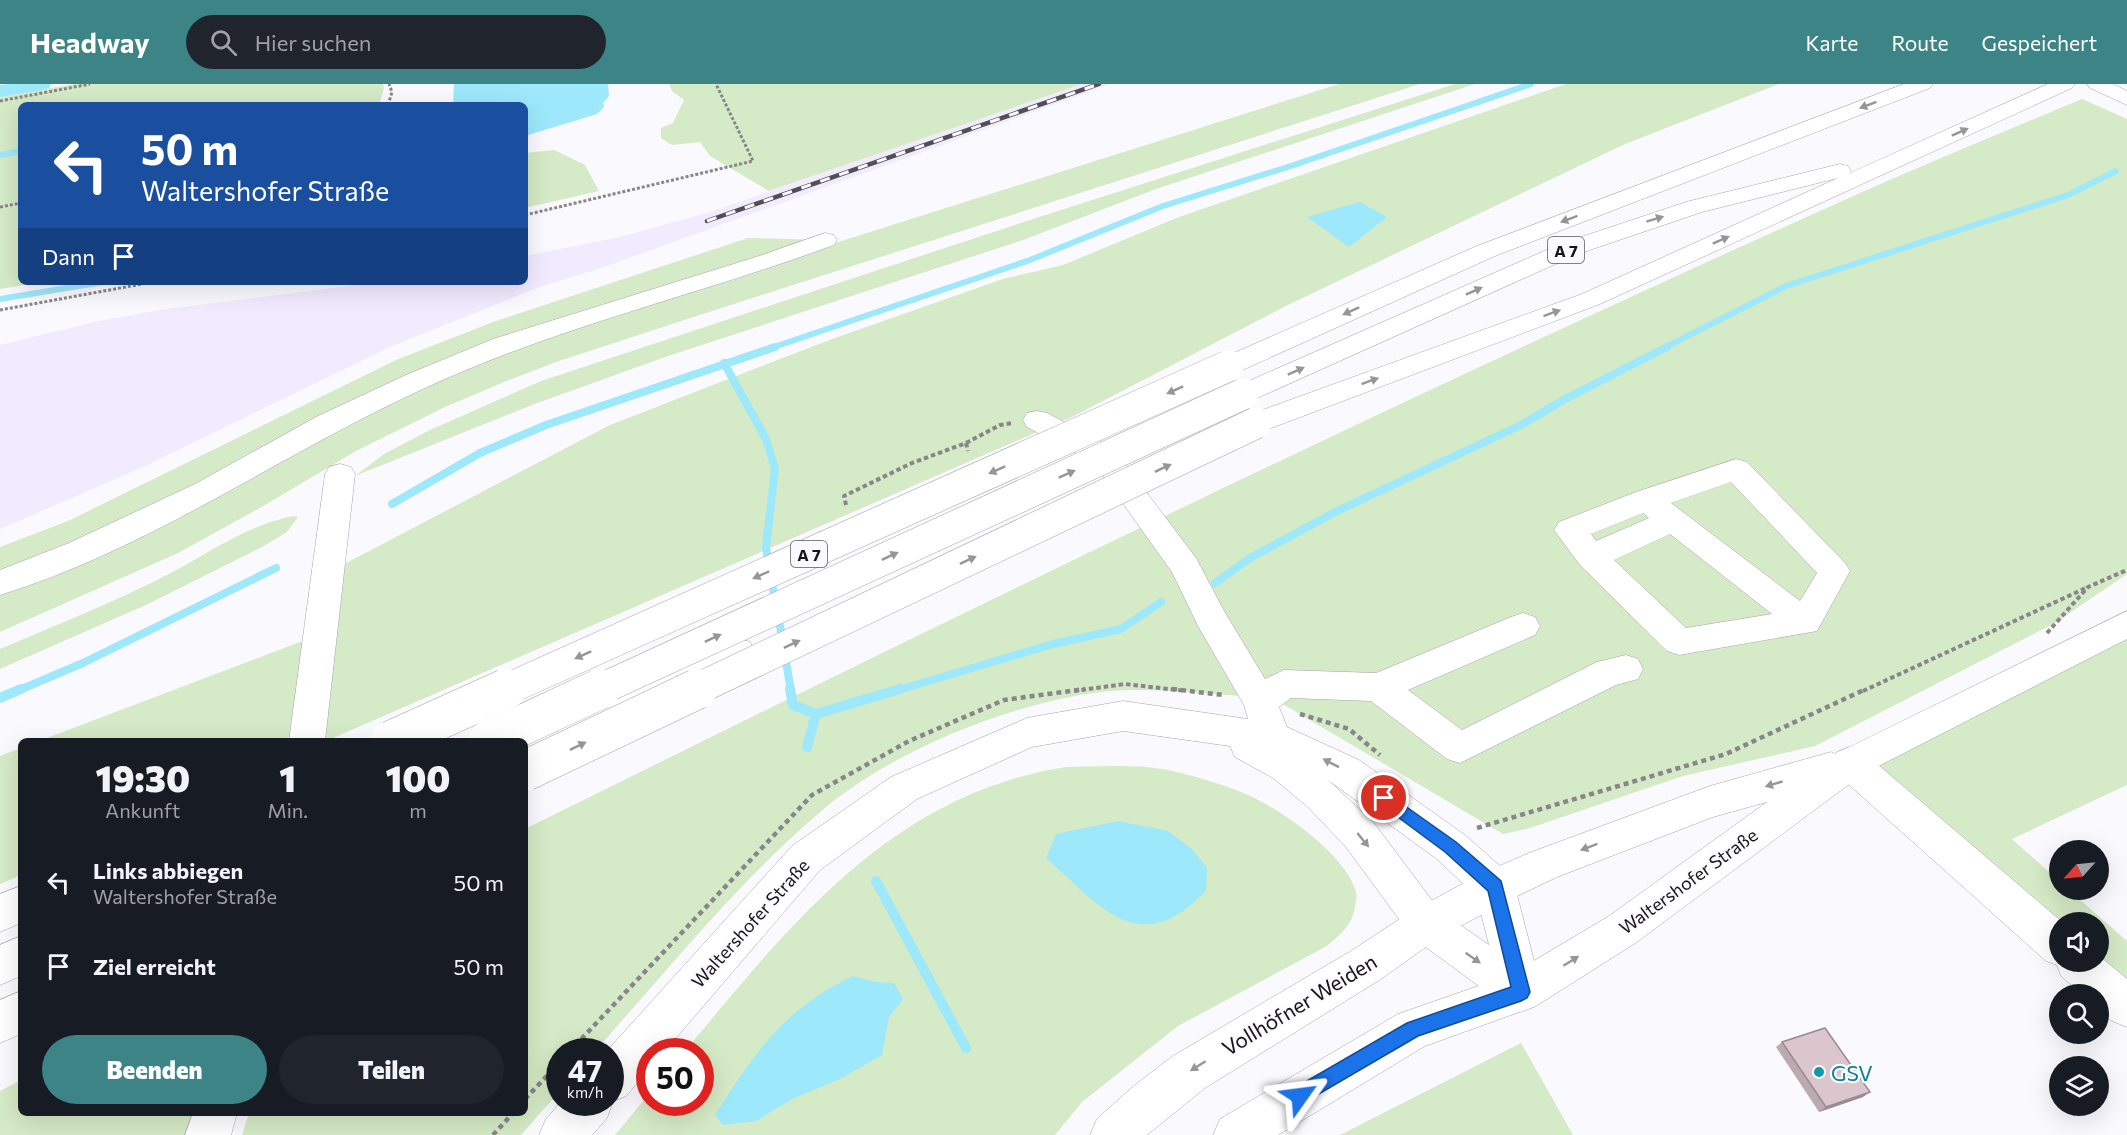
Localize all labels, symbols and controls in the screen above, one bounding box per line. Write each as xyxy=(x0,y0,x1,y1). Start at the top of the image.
search box xyxy=(186,15,606,69)
text: Headway xyxy=(30,25,150,59)
icon: search xyxy=(207,26,240,59)
text: Hier suchen xyxy=(255,29,371,56)
text: Karte xyxy=(1805,30,1858,55)
text: Route xyxy=(1891,30,1949,55)
text: Gespeichert xyxy=(1982,30,2097,55)
one-way arrow xyxy=(1859,100,1877,110)
text: 50 m xyxy=(141,122,238,174)
icon: left xyxy=(42,126,120,204)
one-way arrow xyxy=(1951,127,1968,136)
text: Waltershofer Straße xyxy=(141,174,389,207)
one-way arrow xyxy=(1646,214,1664,223)
one-way arrow xyxy=(1559,215,1577,225)
one-way arrow xyxy=(1712,234,1730,244)
road number: A 7 xyxy=(1548,237,1584,263)
icon: arrive xyxy=(107,240,140,273)
text: Dann xyxy=(42,243,95,270)
one-way arrow xyxy=(1465,286,1483,295)
one-way arrow xyxy=(1342,306,1360,316)
one-way arrow xyxy=(1544,308,1562,318)
one-way arrow xyxy=(1287,365,1305,375)
one-way arrow xyxy=(1361,376,1379,386)
one-way arrow xyxy=(1166,386,1184,395)
one-way arrow xyxy=(1154,463,1171,472)
one-way arrow xyxy=(988,465,1006,475)
one-way arrow xyxy=(1059,469,1077,479)
road number: A 7 xyxy=(791,541,827,567)
one-way arrow xyxy=(882,552,899,561)
one-way arrow xyxy=(959,556,976,565)
one-way arrow xyxy=(752,570,770,580)
one-way arrow xyxy=(705,633,723,643)
one-way arrow xyxy=(783,640,800,649)
one-way arrow xyxy=(575,650,592,659)
one-way arrow xyxy=(569,742,586,751)
text: 19:30 xyxy=(95,755,190,799)
text: 1 xyxy=(279,755,296,799)
text: 100 xyxy=(385,755,451,799)
one-way arrow xyxy=(1322,759,1340,769)
pin xyxy=(1358,772,1409,823)
one-way arrow xyxy=(1764,780,1782,789)
icon: arrive xyxy=(1367,781,1400,814)
text: Ankunft xyxy=(105,798,180,822)
text: Min. xyxy=(268,798,308,822)
text: m xyxy=(409,798,427,822)
street label: Waltershofer Straße xyxy=(1615,823,1761,939)
one-way arrow xyxy=(1357,832,1369,847)
north arrow xyxy=(2049,840,2109,900)
map controls xyxy=(2049,840,2109,1116)
one-way arrow xyxy=(1580,843,1598,852)
street label: Waltershofer Straße xyxy=(686,854,814,992)
text: Links abbiegen xyxy=(93,857,243,884)
icon: left xyxy=(42,866,75,899)
text: 50 m xyxy=(454,869,504,896)
text: Waltershofer Straße xyxy=(93,884,277,908)
button: sound xyxy=(2049,912,2109,972)
street label: Vollhöfner Weiden xyxy=(1217,948,1381,1060)
icon: arrive xyxy=(42,950,75,983)
one-way arrow xyxy=(1465,952,1481,964)
text: Ziel erreicht xyxy=(93,953,216,980)
text: 50 m xyxy=(454,953,504,980)
one-way arrow xyxy=(1563,956,1579,967)
button: search xyxy=(2049,984,2109,1044)
button: Beenden xyxy=(42,1035,267,1104)
button: Teilen xyxy=(279,1035,504,1104)
speed limit sign: 50 xyxy=(636,1038,714,1116)
text: 47 xyxy=(568,1051,602,1088)
button: layers xyxy=(2049,1056,2109,1116)
one-way arrow xyxy=(1190,1060,1206,1072)
place label: GSV xyxy=(1831,1060,1873,1085)
position arrow xyxy=(1268,1064,1332,1128)
marker: GSV xyxy=(1812,1065,1826,1079)
text: km/h xyxy=(567,1083,603,1101)

